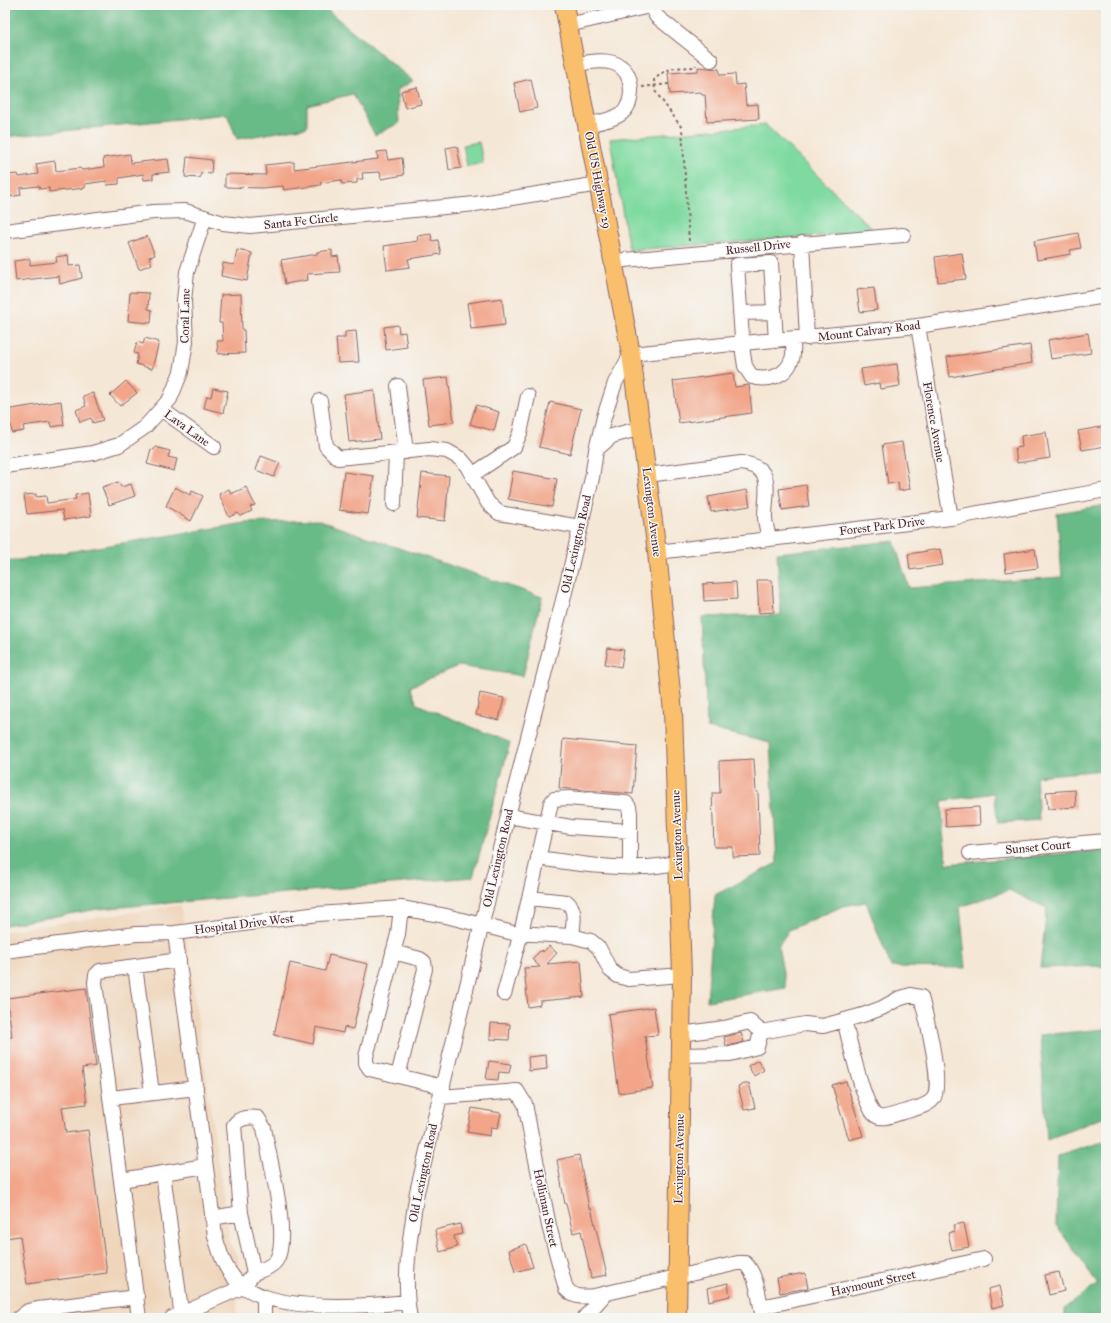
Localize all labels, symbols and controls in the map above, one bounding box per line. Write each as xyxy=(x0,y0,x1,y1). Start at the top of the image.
street label: Old US Highway 29 xyxy=(581,130,614,230)
street label: Santa Fe Circle xyxy=(263,210,339,232)
street label: Russell Drive xyxy=(725,237,791,257)
street label: Coral Lane xyxy=(178,288,192,344)
street label: Mount Calvary Road xyxy=(817,318,921,344)
street label: Florence Avenue xyxy=(920,381,948,463)
street label: Lava Lane xyxy=(162,407,212,449)
street label: Lexington Avenue xyxy=(639,466,664,558)
street label: Old Lexington Road xyxy=(558,493,595,595)
street label: Forest Park Drive xyxy=(838,514,926,538)
street label: Lexington Avenue xyxy=(668,790,687,880)
street label: Old Lexington Road xyxy=(480,807,517,909)
street label: Sunset Court xyxy=(1005,837,1072,857)
street label: Hospital Drive West xyxy=(194,911,295,937)
street label: Lexington Avenue xyxy=(671,1114,688,1204)
street label: Old Lexington Road xyxy=(406,1122,441,1224)
street label: Holliman Street xyxy=(531,1167,561,1249)
street label: Haymount Street xyxy=(829,1267,918,1299)

